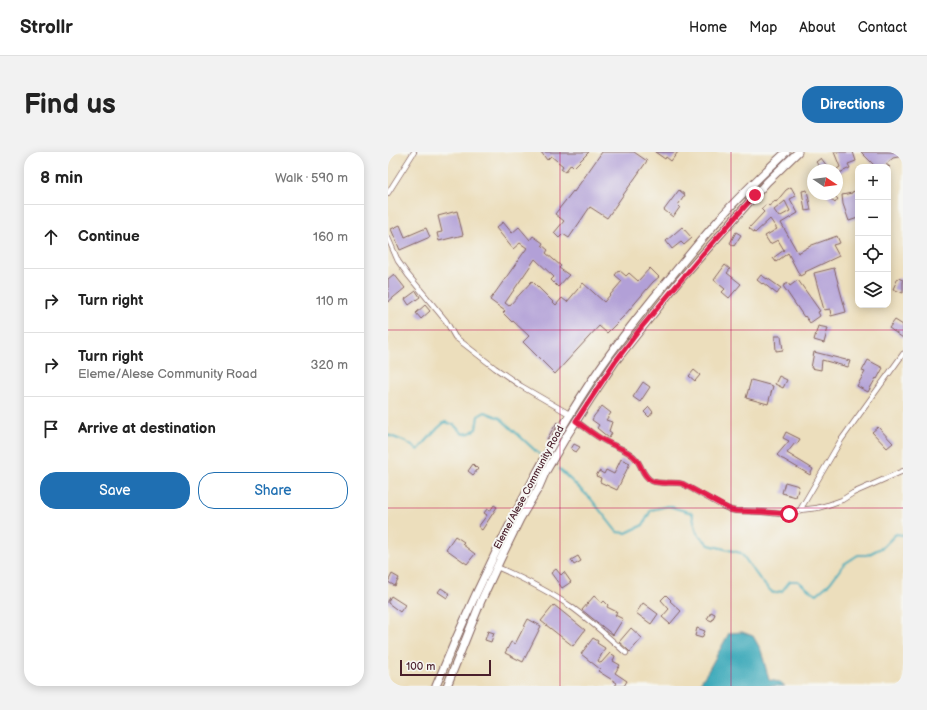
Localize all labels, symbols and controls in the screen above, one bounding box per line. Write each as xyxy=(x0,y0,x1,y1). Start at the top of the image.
text: Strollr xyxy=(20,16,73,39)
text: Home xyxy=(689,19,727,36)
text: Map xyxy=(749,19,777,36)
text: About xyxy=(799,19,836,36)
text: Contact xyxy=(858,19,907,36)
button: Directions xyxy=(802,86,903,123)
text: Find us xyxy=(24,88,116,121)
north arrow xyxy=(807,164,843,200)
map controls xyxy=(855,164,891,308)
button: + xyxy=(855,164,891,200)
text: 8 min xyxy=(40,168,83,188)
text: Walk · 590 m xyxy=(275,170,348,186)
route end xyxy=(746,186,764,204)
button: − xyxy=(855,200,891,236)
icon: ahead xyxy=(40,226,62,248)
text: Continue xyxy=(78,227,140,246)
text: 160 m xyxy=(313,229,348,245)
button: locate xyxy=(855,236,891,272)
button: layers xyxy=(855,272,891,308)
icon: right xyxy=(40,290,62,312)
text: Turn right xyxy=(78,291,143,310)
text: 110 m xyxy=(316,293,348,309)
text: Turn right xyxy=(78,347,143,366)
icon: right xyxy=(40,354,62,376)
text: 320 m xyxy=(310,357,348,373)
text: Eleme/Alese Community Road xyxy=(78,366,257,382)
icon: arrive xyxy=(40,418,62,440)
text: Arrive at destination xyxy=(78,419,216,438)
street label: Eleme/Alese Community Road xyxy=(491,424,567,551)
button: Save xyxy=(40,472,190,509)
button: Share xyxy=(198,472,348,509)
route start xyxy=(780,505,798,523)
scale bar xyxy=(400,658,491,677)
text: 100 m xyxy=(406,660,435,673)

